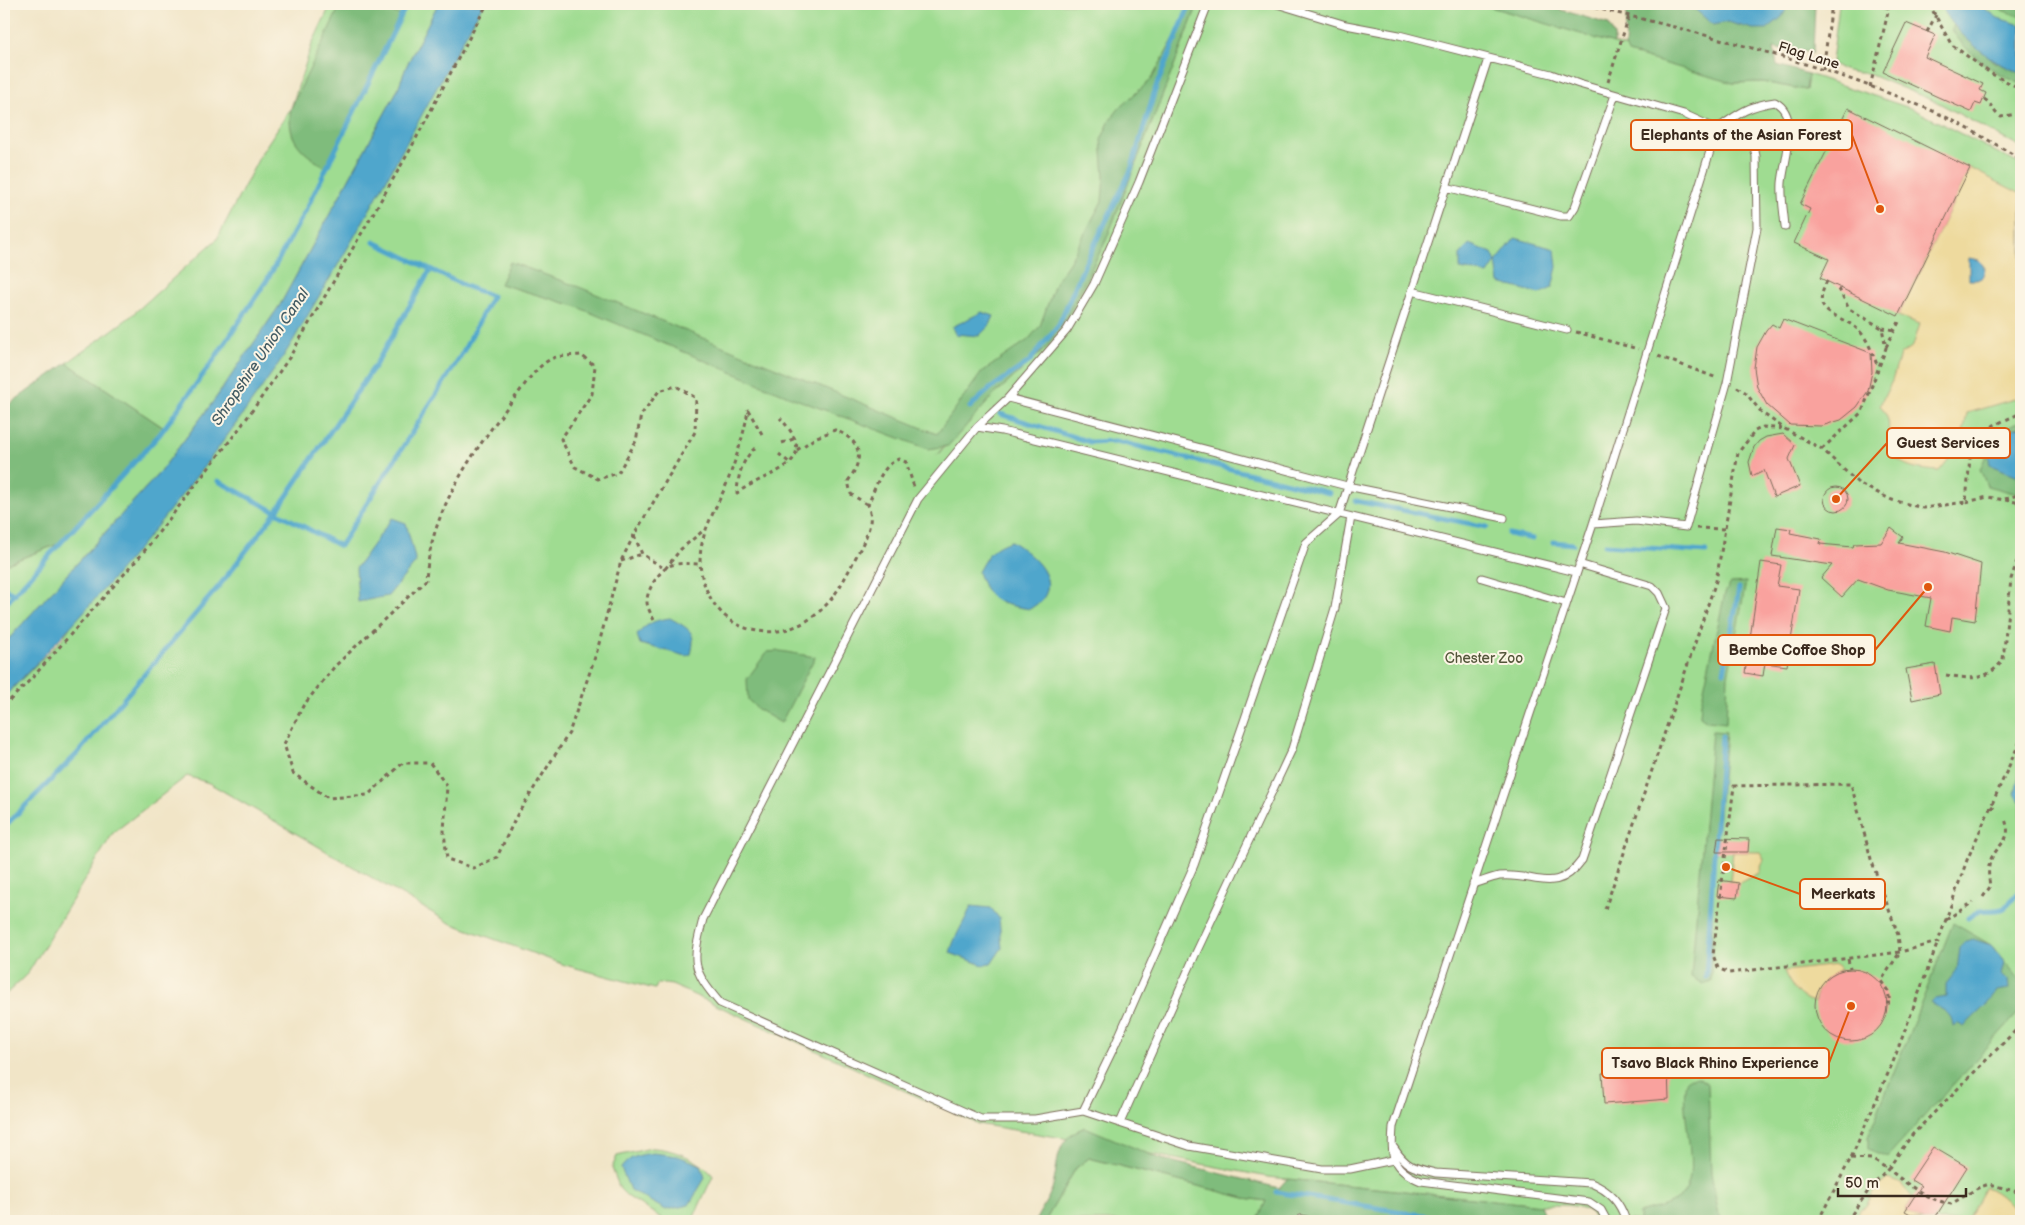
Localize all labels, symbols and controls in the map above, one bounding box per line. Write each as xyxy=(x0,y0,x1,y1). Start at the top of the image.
street label: Flag Lane xyxy=(1776,38,1841,73)
callout: Elephants of the Asian Forest xyxy=(1631,120,1852,150)
text: Elephants of the Asian Forest xyxy=(1641,126,1841,145)
water label: Shropshire Union Canal xyxy=(208,285,314,429)
callout: Guest Services xyxy=(1887,428,2010,458)
text: Guest Services xyxy=(1896,434,2000,453)
callout: Bembe Coffoe Shop xyxy=(1718,635,1875,665)
text: Bembe Coffoe Shop xyxy=(1729,641,1866,660)
park label: Chester Zoo xyxy=(1445,650,1523,667)
callout: Meerkats xyxy=(1800,879,1885,909)
text: Meerkats xyxy=(1811,885,1875,904)
callout: Tsavo Black Rhino Experience xyxy=(1602,1048,1829,1078)
text: Tsavo Black Rhino Experience xyxy=(1611,1054,1819,1073)
scale bar xyxy=(1838,1165,1965,1197)
text: 50 m xyxy=(1845,1174,1879,1193)

